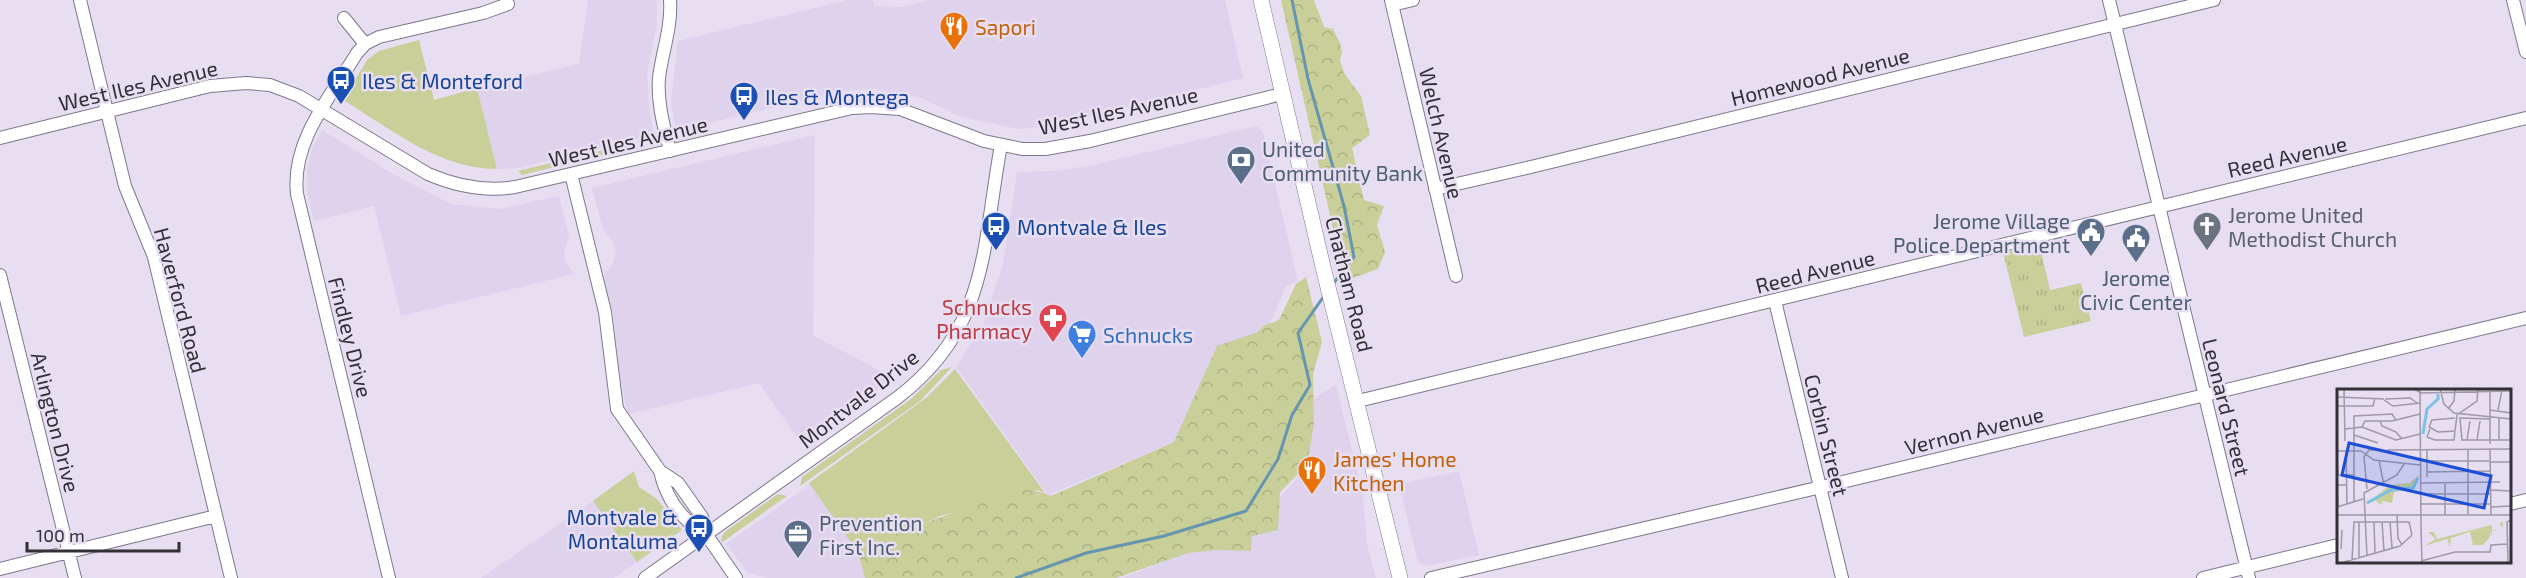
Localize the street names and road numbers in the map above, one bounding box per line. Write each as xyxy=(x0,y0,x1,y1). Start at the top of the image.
street label: Homewood Avenue xyxy=(1728,42,1912,110)
street label: West Iles Avenue xyxy=(56,55,220,115)
street label: Welch Avenue xyxy=(1415,65,1469,201)
street label: West Iles Avenue xyxy=(1036,81,1200,139)
street label: West Iles Avenue xyxy=(546,111,710,171)
street label: Reed Avenue xyxy=(2225,130,2349,182)
street label: Chatham Road xyxy=(1321,214,1379,354)
street label: Haverford Road xyxy=(150,225,212,375)
street label: Reed Avenue xyxy=(1753,244,1877,298)
street label: Findley Drive xyxy=(324,274,378,400)
street label: Leonard Street xyxy=(2198,336,2256,478)
street label: Montvale Drive xyxy=(793,343,923,453)
street label: Arlington Drive xyxy=(27,349,85,495)
street label: Corbin Street xyxy=(1800,371,1854,499)
street label: Vernon Avenue xyxy=(1902,401,2046,459)

